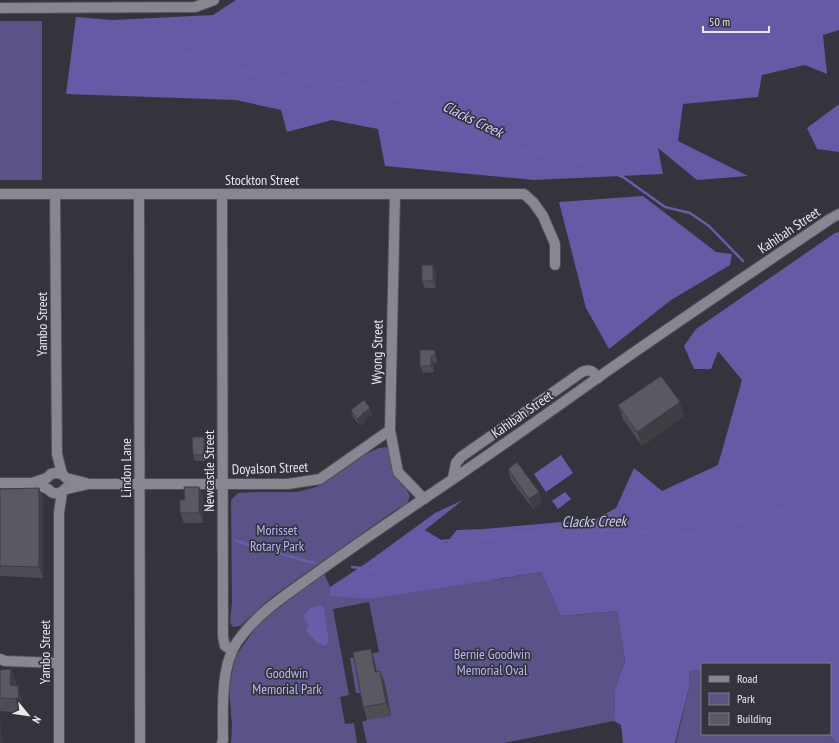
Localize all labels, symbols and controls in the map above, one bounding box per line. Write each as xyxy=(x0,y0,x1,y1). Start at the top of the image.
scale bar xyxy=(703,8,769,34)
text: 50 m xyxy=(709,14,730,29)
water label: Clacks Creek xyxy=(440,96,508,143)
street label: Stockton Street xyxy=(225,171,299,189)
street label: Kahibah Street xyxy=(754,203,824,257)
street label: Yambo Street xyxy=(33,292,51,356)
street label: Wyong Street xyxy=(367,319,387,385)
street label: Kahibah Street xyxy=(488,386,556,442)
street label: Newcastle Street xyxy=(200,430,218,512)
street label: Lindon Lane xyxy=(117,438,135,498)
street label: Doyalson Street xyxy=(232,458,309,478)
water label: Clacks Creek xyxy=(562,511,629,531)
park label: Morisset Rotary Park xyxy=(250,521,305,555)
street label: Yambo Street xyxy=(36,620,54,684)
park label: Bernie Goodwin Memorial Oval xyxy=(454,645,530,679)
legend xyxy=(701,663,831,735)
park label: Goodwin Memorial Park xyxy=(252,664,322,698)
text: Road xyxy=(737,671,757,686)
text: Park xyxy=(737,691,755,706)
north arrow xyxy=(8,695,48,735)
text: Building xyxy=(737,711,772,726)
text: N xyxy=(29,714,44,726)

